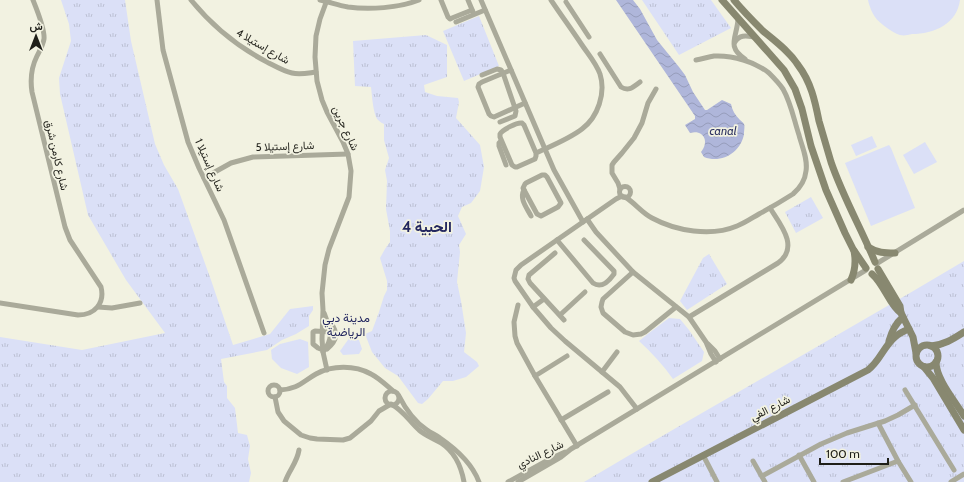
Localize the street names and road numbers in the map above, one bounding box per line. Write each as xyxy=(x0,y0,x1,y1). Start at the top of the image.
street label: شارع إستيلا 4 xyxy=(233,25,292,68)
street label: شارع جرين xyxy=(329,103,363,153)
street label: شارع كارمن شرق xyxy=(41,118,72,192)
street label: شارع إستيلا 1 xyxy=(191,136,228,194)
street label: شارع إستيلا 5 xyxy=(255,138,315,155)
street label: شارع الفي xyxy=(748,392,794,427)
street label: شارع النادي xyxy=(514,437,567,474)

